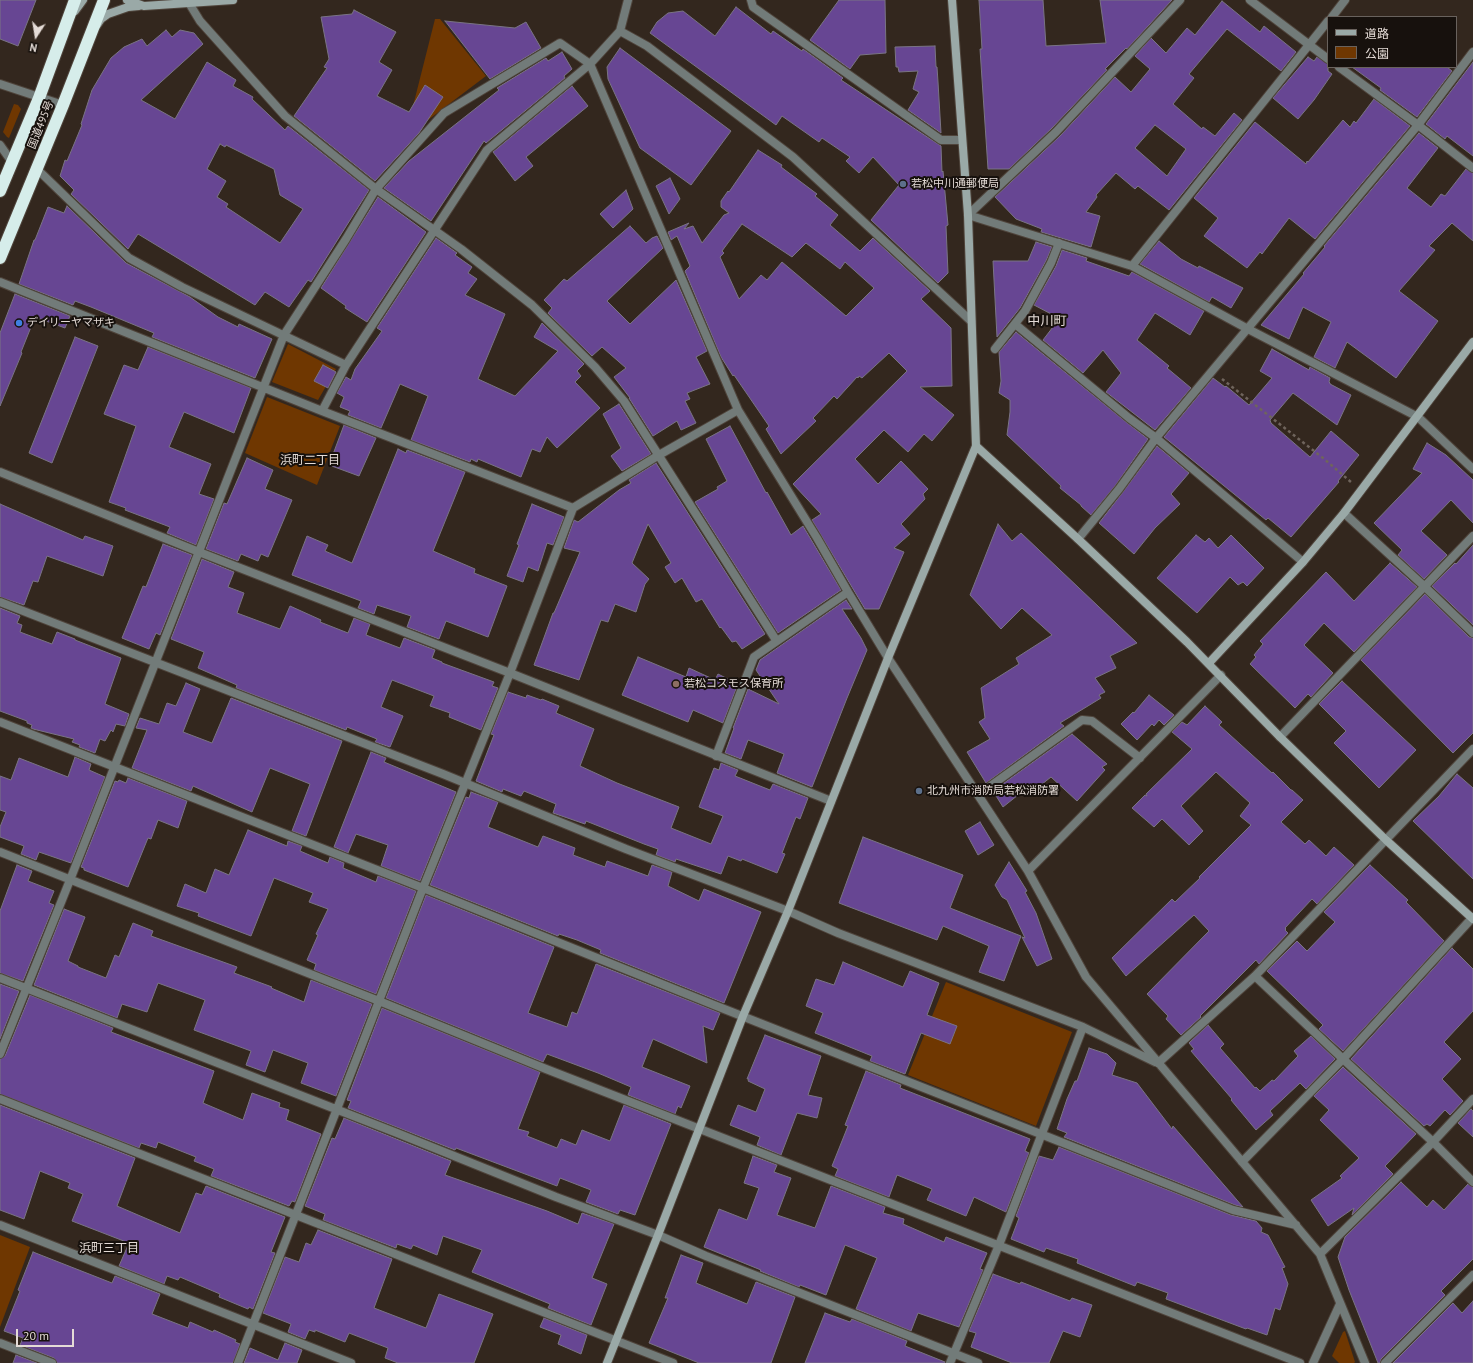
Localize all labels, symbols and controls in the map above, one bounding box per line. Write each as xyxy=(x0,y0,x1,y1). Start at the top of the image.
north arrow xyxy=(16,16,56,56)
legend xyxy=(1327,16,1457,68)
text: 道路 xyxy=(1365,26,1389,41)
text: N xyxy=(29,40,39,55)
text: 公園 xyxy=(1365,46,1389,61)
street label: 国道495号 xyxy=(25,99,57,151)
place label: 若松中川通郵便局 xyxy=(911,177,999,191)
marker: 若松中川通郵便局 xyxy=(898,179,908,189)
district label: 中川町 xyxy=(1028,313,1066,329)
place label: デイリーヤマザキ xyxy=(27,316,115,330)
marker: デイリーヤマザキ xyxy=(14,318,24,328)
district label: 浜町二丁目 xyxy=(280,454,340,468)
place label: 若松コスモス保育所 xyxy=(684,677,783,691)
marker: 若松コスモス保育所 xyxy=(671,679,681,689)
place label: 北九州市消防局若松消防署 xyxy=(927,784,1059,798)
marker: 北九州市消防局若松消防署 xyxy=(914,786,924,796)
district label: 浜町三丁目 xyxy=(79,1242,139,1256)
scale bar xyxy=(18,1321,76,1347)
text: 20 m xyxy=(23,1328,49,1343)

